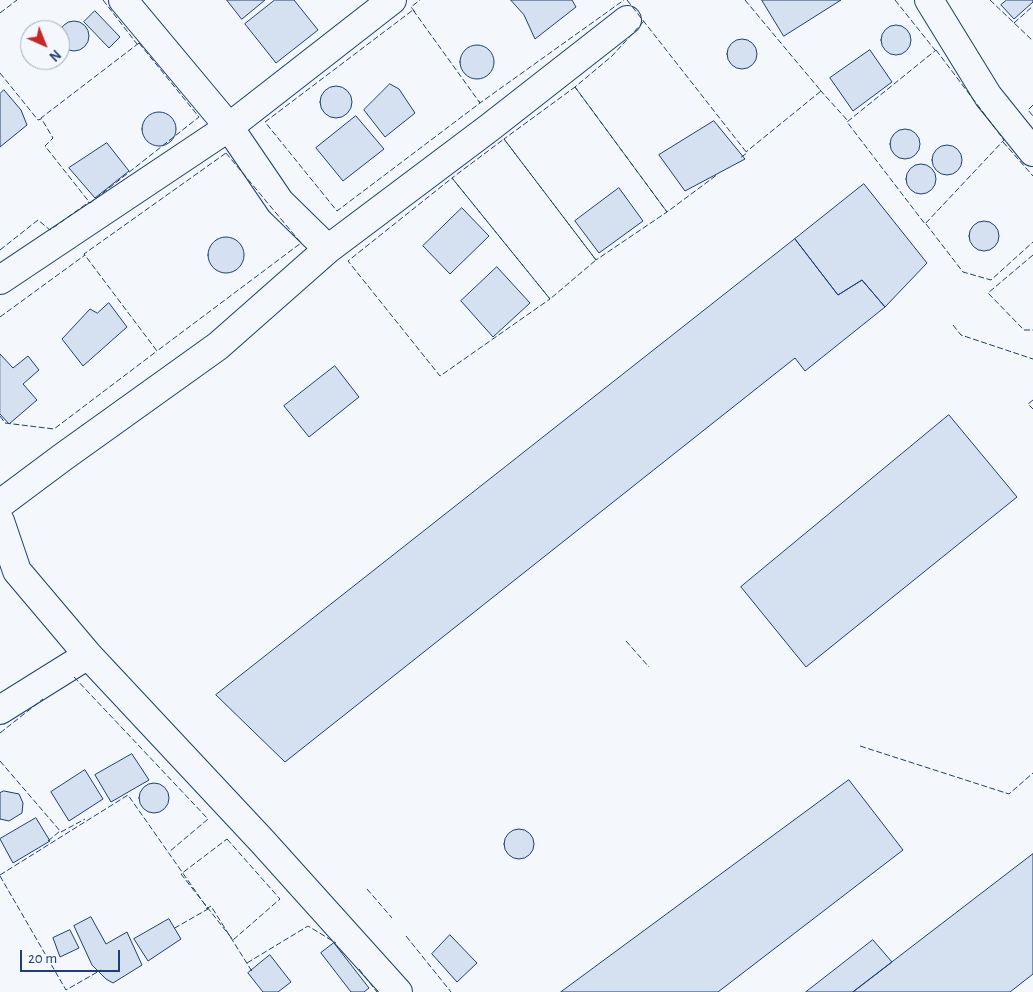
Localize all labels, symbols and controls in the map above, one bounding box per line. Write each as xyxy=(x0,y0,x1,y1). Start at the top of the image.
north arrow xyxy=(20,20,70,70)
text: N xyxy=(46,47,63,63)
scale bar xyxy=(22,940,122,972)
text: 20 m xyxy=(28,951,57,966)

